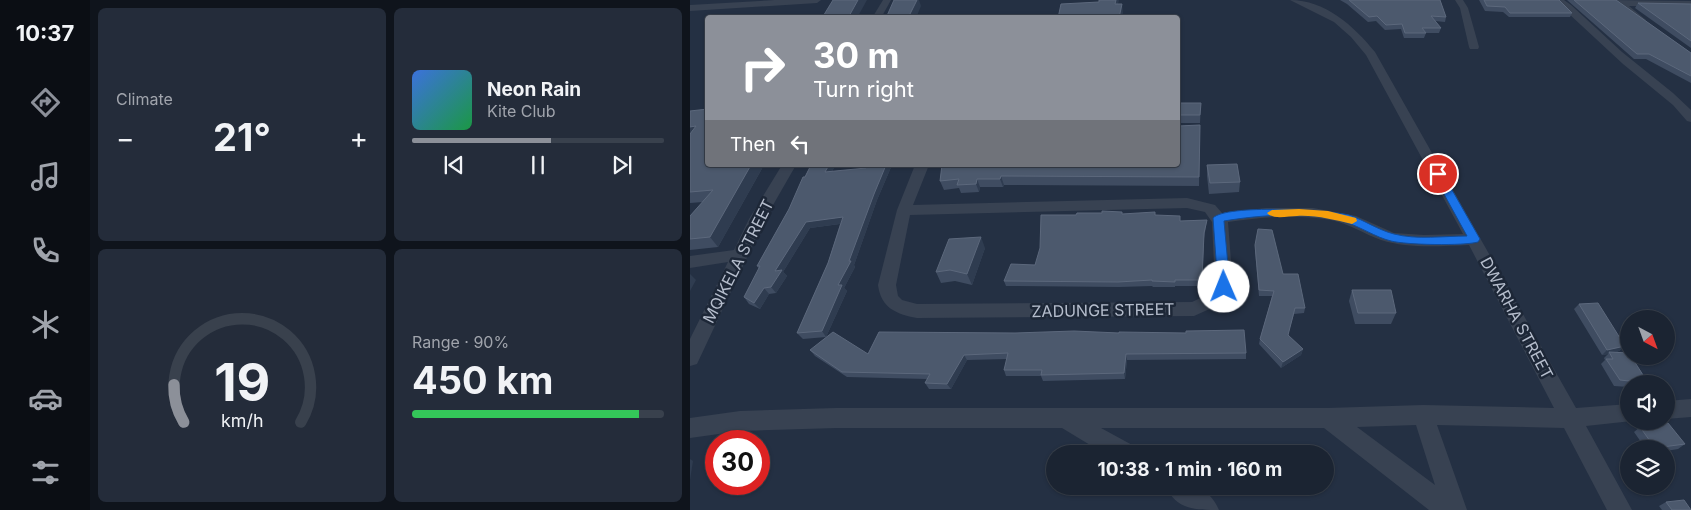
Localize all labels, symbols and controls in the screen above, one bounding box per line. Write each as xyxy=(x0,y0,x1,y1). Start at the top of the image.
text: 10:37 xyxy=(16,20,74,46)
text: 30 m xyxy=(813,34,899,76)
icon: right xyxy=(730,35,795,100)
text: Turn right xyxy=(813,76,914,102)
text: Neon Rain xyxy=(487,78,581,101)
icon: directions xyxy=(28,85,63,120)
text: Climate xyxy=(116,89,173,109)
text: Kite Club xyxy=(487,101,556,121)
text: 21° xyxy=(213,114,271,160)
text: − xyxy=(116,121,135,155)
text: + xyxy=(349,121,368,155)
icon: left xyxy=(786,130,814,158)
text: Then xyxy=(730,133,776,156)
icon: previous xyxy=(440,151,468,179)
icon: pause xyxy=(524,151,552,179)
icon: next xyxy=(608,151,636,179)
pin xyxy=(1417,153,1459,195)
icon: music xyxy=(28,159,63,194)
icon: arrive xyxy=(1424,160,1452,188)
street label: MQIKELA STREET xyxy=(698,196,778,326)
icon: phone xyxy=(28,233,63,268)
street label: DWARHA STREET xyxy=(1476,253,1558,383)
position arrow xyxy=(1197,260,1249,312)
street label: ZADUNGE STREET xyxy=(1031,299,1175,321)
icon: climate xyxy=(28,307,63,342)
north arrow xyxy=(1620,310,1675,365)
map controls xyxy=(1620,310,1675,495)
text: Range · 90% xyxy=(412,332,509,352)
text: 19 xyxy=(214,351,270,414)
text: 450 km xyxy=(412,357,553,403)
button: sound xyxy=(1620,375,1675,430)
icon: car xyxy=(28,381,63,416)
text: km/h xyxy=(221,410,263,431)
speed limit sign: 30 xyxy=(705,430,770,495)
button: layers xyxy=(1620,440,1675,495)
icon: filters xyxy=(28,455,63,490)
text: 10:38 · 1 min · 160 m xyxy=(1098,458,1282,481)

